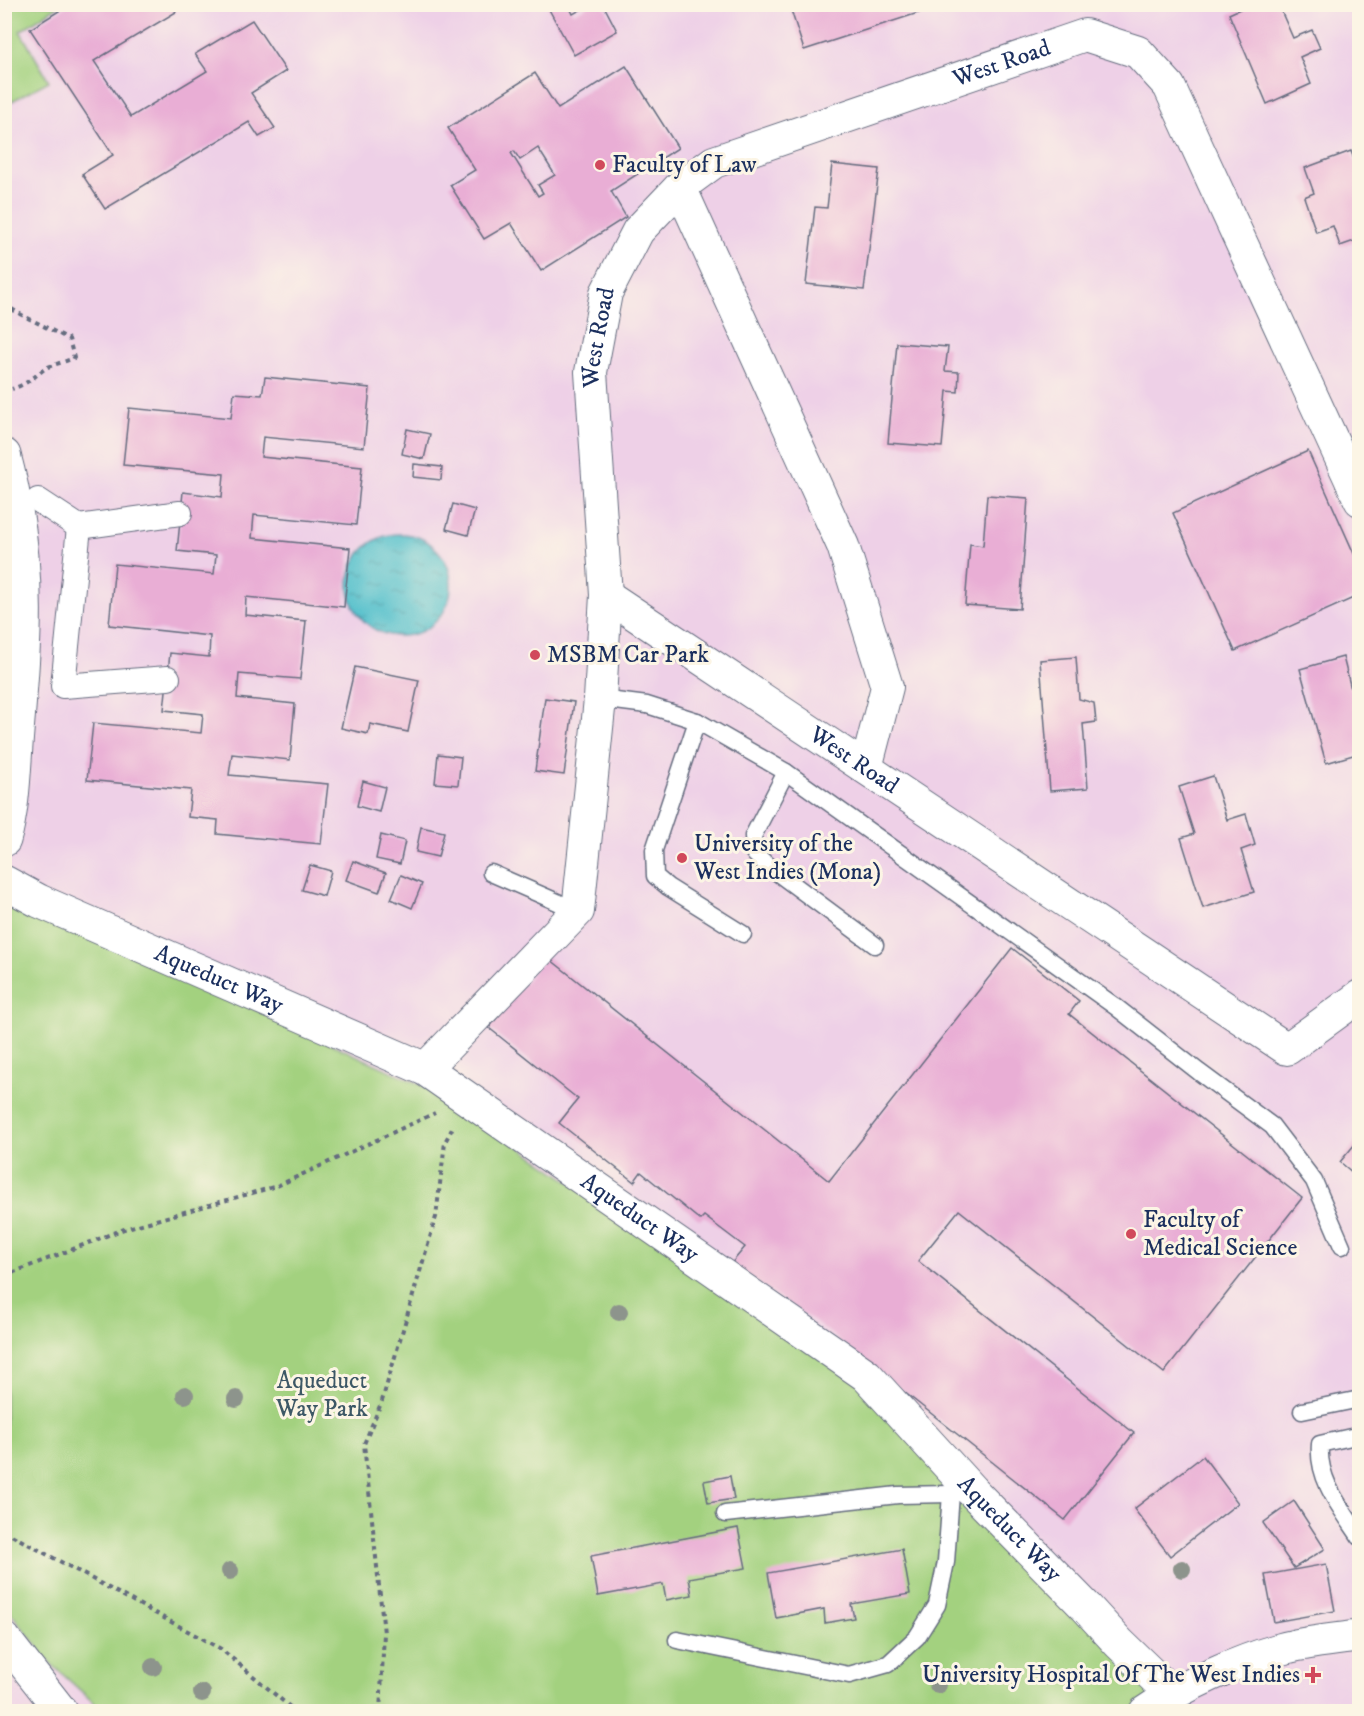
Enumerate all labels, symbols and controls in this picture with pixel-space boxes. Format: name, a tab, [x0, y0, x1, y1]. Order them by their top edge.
street label: West Road	[948, 33, 1054, 94]
place label: Faculty of Law	[612, 150, 757, 180]
marker: Faculty of Law	[593, 158, 607, 172]
street label: West Road	[576, 285, 622, 389]
place label: MSBM Car Park	[547, 640, 709, 670]
marker: MSBM Car Park	[528, 648, 542, 662]
street label: West Road	[803, 719, 904, 801]
place label: University of the West Indies (Mona)	[693, 829, 881, 887]
marker: University of the West Indies (Mona)	[675, 851, 689, 865]
street label: Aqueduct Way	[150, 938, 288, 1021]
street label: Aqueduct Way	[575, 1166, 705, 1270]
place label: Faculty of Medical Science	[1143, 1205, 1297, 1263]
marker: Faculty of Medical Science	[1124, 1227, 1138, 1241]
park label: Aqueduct Way Park	[275, 1366, 368, 1424]
street label: Aqueduct Way	[951, 1469, 1069, 1589]
place label: University Hospital Of The West Indies	[922, 1660, 1300, 1690]
marker: University Hospital Of The West Indies	[1304, 1666, 1322, 1684]

